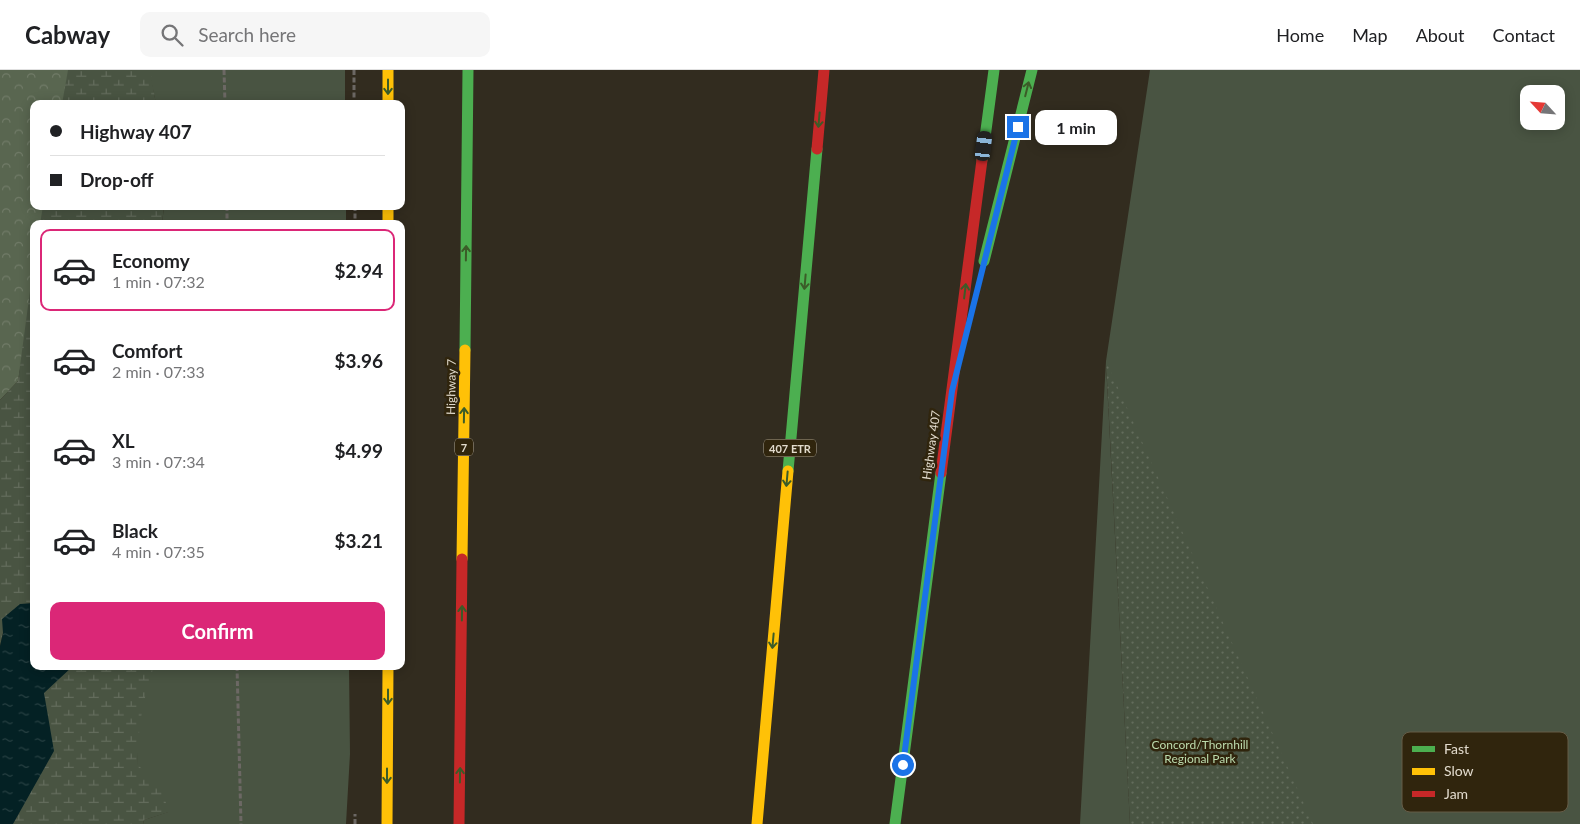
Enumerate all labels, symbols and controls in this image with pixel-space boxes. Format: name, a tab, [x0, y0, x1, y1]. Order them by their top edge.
search box	[140, 12, 490, 57]
text: Cabway	[25, 20, 110, 49]
icon: search	[158, 21, 186, 49]
text: Search here	[198, 23, 296, 46]
text: Home	[1276, 24, 1324, 46]
text: Map	[1352, 24, 1388, 46]
text: About	[1416, 24, 1465, 46]
text: Contact	[1493, 24, 1555, 46]
one-way arrow	[383, 78, 393, 95]
one-way arrow	[1023, 81, 1032, 97]
north arrow	[1520, 85, 1565, 130]
map controls	[1520, 85, 1565, 130]
callout: 1 min	[1036, 110, 1118, 144]
one-way arrow	[814, 112, 824, 128]
route end	[1007, 116, 1029, 138]
text: 1 min	[1056, 118, 1096, 137]
text: Highway 407	[80, 120, 192, 143]
car	[974, 130, 993, 162]
text: Drop-off	[80, 168, 154, 191]
one-way arrow	[461, 245, 471, 262]
icon: car	[52, 248, 97, 293]
text: Economy	[112, 249, 190, 272]
text: $2.94	[334, 259, 383, 282]
text: 1 min · 07:32	[112, 272, 205, 291]
one-way arrow	[800, 274, 810, 290]
one-way arrow	[960, 283, 970, 299]
icon: car	[52, 338, 97, 383]
text: Comfort	[112, 339, 183, 362]
text: $3.96	[334, 349, 383, 372]
street label: Highway 7	[443, 359, 459, 415]
text: 2 min · 07:33	[112, 362, 205, 381]
one-way arrow	[459, 408, 469, 424]
street label: Highway 407	[919, 409, 943, 481]
icon: car	[52, 428, 97, 473]
text: XL	[112, 429, 135, 452]
road number: 7	[455, 438, 473, 456]
text: $4.99	[334, 439, 383, 462]
road number: 407 ETR	[764, 439, 816, 456]
text: 3 min · 07:34	[112, 452, 205, 471]
one-way arrow	[783, 470, 792, 486]
icon: car	[52, 518, 97, 563]
text: Black	[112, 519, 158, 542]
text: $3.21	[334, 529, 383, 552]
text: 4 min · 07:35	[112, 542, 205, 561]
button: Confirm	[50, 602, 385, 660]
one-way arrow	[457, 605, 467, 622]
one-way arrow	[768, 632, 778, 648]
one-way arrow	[383, 688, 393, 704]
legend	[1402, 732, 1568, 812]
park label: Concord/Thornhill Regional Park	[1152, 737, 1248, 766]
text: Fast	[1444, 740, 1469, 757]
route start	[892, 754, 914, 776]
text: Slow	[1444, 762, 1474, 779]
one-way arrow	[382, 767, 392, 783]
one-way arrow	[455, 768, 465, 784]
text: Jam	[1444, 785, 1468, 802]

